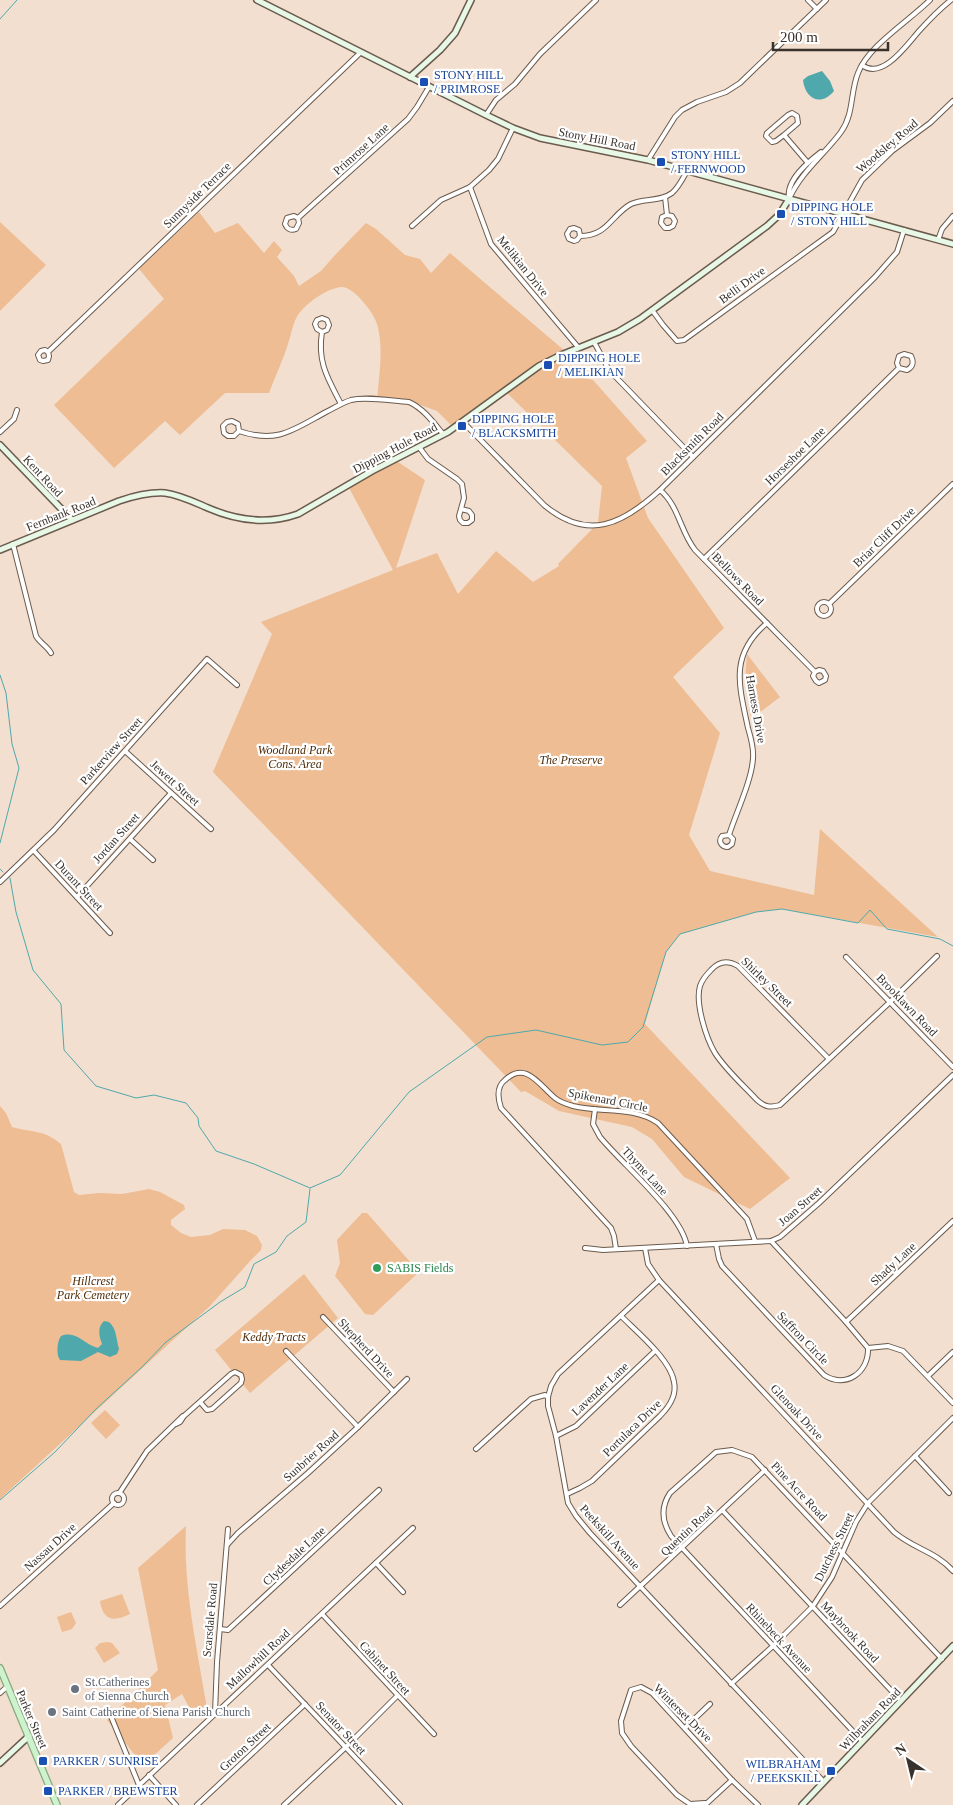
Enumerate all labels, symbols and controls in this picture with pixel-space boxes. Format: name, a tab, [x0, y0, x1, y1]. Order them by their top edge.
scale bar	[773, 20, 888, 52]
text: 200 m	[780, 29, 818, 45]
place label: STONY HILL / PRIMROSE	[434, 68, 504, 96]
marker: STONY HILL / PRIMROSE	[418, 76, 430, 88]
street label: Woodsley Road	[853, 116, 921, 176]
street label: Primrose Lane	[330, 120, 392, 178]
street label: Stony Hill Road	[557, 125, 637, 153]
place label: STONY HILL / FERNWOOD	[671, 148, 746, 176]
marker: STONY HILL / FERNWOOD	[655, 156, 667, 168]
street label: Sunnyside Terrace	[160, 159, 234, 231]
place label: DIPPING HOLE / STONY HILL	[791, 200, 873, 228]
marker: DIPPING HOLE / STONY HILL	[775, 208, 787, 220]
street label: Melikian Drive	[494, 233, 552, 299]
street label: Belli Drive	[716, 264, 768, 306]
place label: DIPPING HOLE / MELIKIAN	[558, 351, 640, 379]
marker: DIPPING HOLE / MELIKIAN	[542, 359, 554, 371]
street label: Blacksmith Road	[658, 410, 726, 478]
place label: DIPPING HOLE / BLACKSMITH	[472, 412, 557, 440]
street label: Dipping Hole Road	[350, 420, 440, 476]
marker: DIPPING HOLE / BLACKSMITH	[456, 420, 468, 432]
street label: Horseshoe Lane	[762, 424, 828, 488]
street label: Kent Road	[20, 452, 66, 500]
street label: Fernbank Road	[24, 494, 98, 534]
street label: Briar Cliff Drive	[850, 504, 918, 570]
street label: Bellows Road	[709, 550, 767, 608]
street label: Harness Drive	[743, 674, 769, 744]
street label: Parkerview Street	[77, 714, 145, 788]
park label: Woodland Park Cons. Area	[258, 743, 333, 771]
park label: The Preserve	[539, 753, 603, 767]
street label: Jewett Street	[147, 757, 203, 809]
street label: Jordan Street	[90, 809, 143, 866]
street label: Durant Street	[52, 857, 107, 914]
street label: Shirley Street	[739, 954, 796, 1010]
street label: Brooklawn Road	[874, 971, 940, 1039]
street label: Spikenard Circle	[567, 1085, 649, 1115]
street label: Thyme Lane	[619, 1144, 671, 1198]
street label: Joan Street	[775, 1183, 825, 1229]
street label: Shady Lane	[867, 1239, 919, 1289]
place label: SABIS Fields	[387, 1261, 454, 1275]
marker: SABIS Fields	[371, 1262, 383, 1274]
park label: Hillcrest Park Cemetery	[56, 1274, 130, 1302]
street label: Saffron Circle	[774, 1309, 832, 1367]
street label: Shepherd Drive	[335, 1316, 397, 1380]
park label: Keddy Tracts	[241, 1330, 306, 1344]
street label: Lavender Lane	[569, 1359, 631, 1419]
street label: Glenoak Drive	[768, 1381, 826, 1443]
street label: Portulaca Drive	[600, 1397, 664, 1459]
street label: Sunbrier Road	[280, 1427, 342, 1485]
street label: Pine Acre Road	[768, 1459, 830, 1523]
street label: Peekskill Avenue	[577, 1502, 643, 1572]
street label: Quentin Road	[658, 1503, 716, 1559]
street label: Dutchess Street	[811, 1510, 857, 1584]
street label: Nassau Drive	[21, 1520, 79, 1574]
street label: Clydesdale Lane	[260, 1523, 328, 1589]
street label: Scarsdale Road	[200, 1582, 220, 1658]
street label: Maybrook Road	[818, 1599, 882, 1665]
street label: Rhinebeck Avenue	[743, 1600, 815, 1676]
street label: Mallowhill Road	[223, 1626, 293, 1692]
street label: Cabinet Street	[357, 1638, 414, 1698]
place label: St.Catherines of Sienna Church	[85, 1675, 169, 1703]
street label: Winterset Drive	[651, 1681, 715, 1745]
marker: St.Catherines of Sienna Church	[69, 1683, 81, 1695]
street label: Wilbraham Road	[837, 1685, 903, 1753]
street label: Parker Street	[13, 1688, 51, 1751]
street label: Senator Street	[313, 1698, 370, 1758]
place label: Saint Catherine of Siena Parish Church	[62, 1705, 250, 1719]
marker: Saint Catherine of Siena Parish Church	[46, 1706, 58, 1718]
street label: Groton Street	[216, 1719, 274, 1774]
north arrow	[883, 1735, 933, 1785]
text: N	[892, 1741, 909, 1759]
place label: PARKER / SUNRISE	[53, 1754, 159, 1768]
marker: PARKER / SUNRISE	[37, 1755, 49, 1767]
place label: WILBRAHAM / PEEKSKILL	[746, 1757, 821, 1785]
marker: WILBRAHAM / PEEKSKILL	[825, 1765, 837, 1777]
place label: PARKER / BREWSTER	[58, 1784, 178, 1798]
marker: PARKER / BREWSTER	[42, 1785, 54, 1797]

